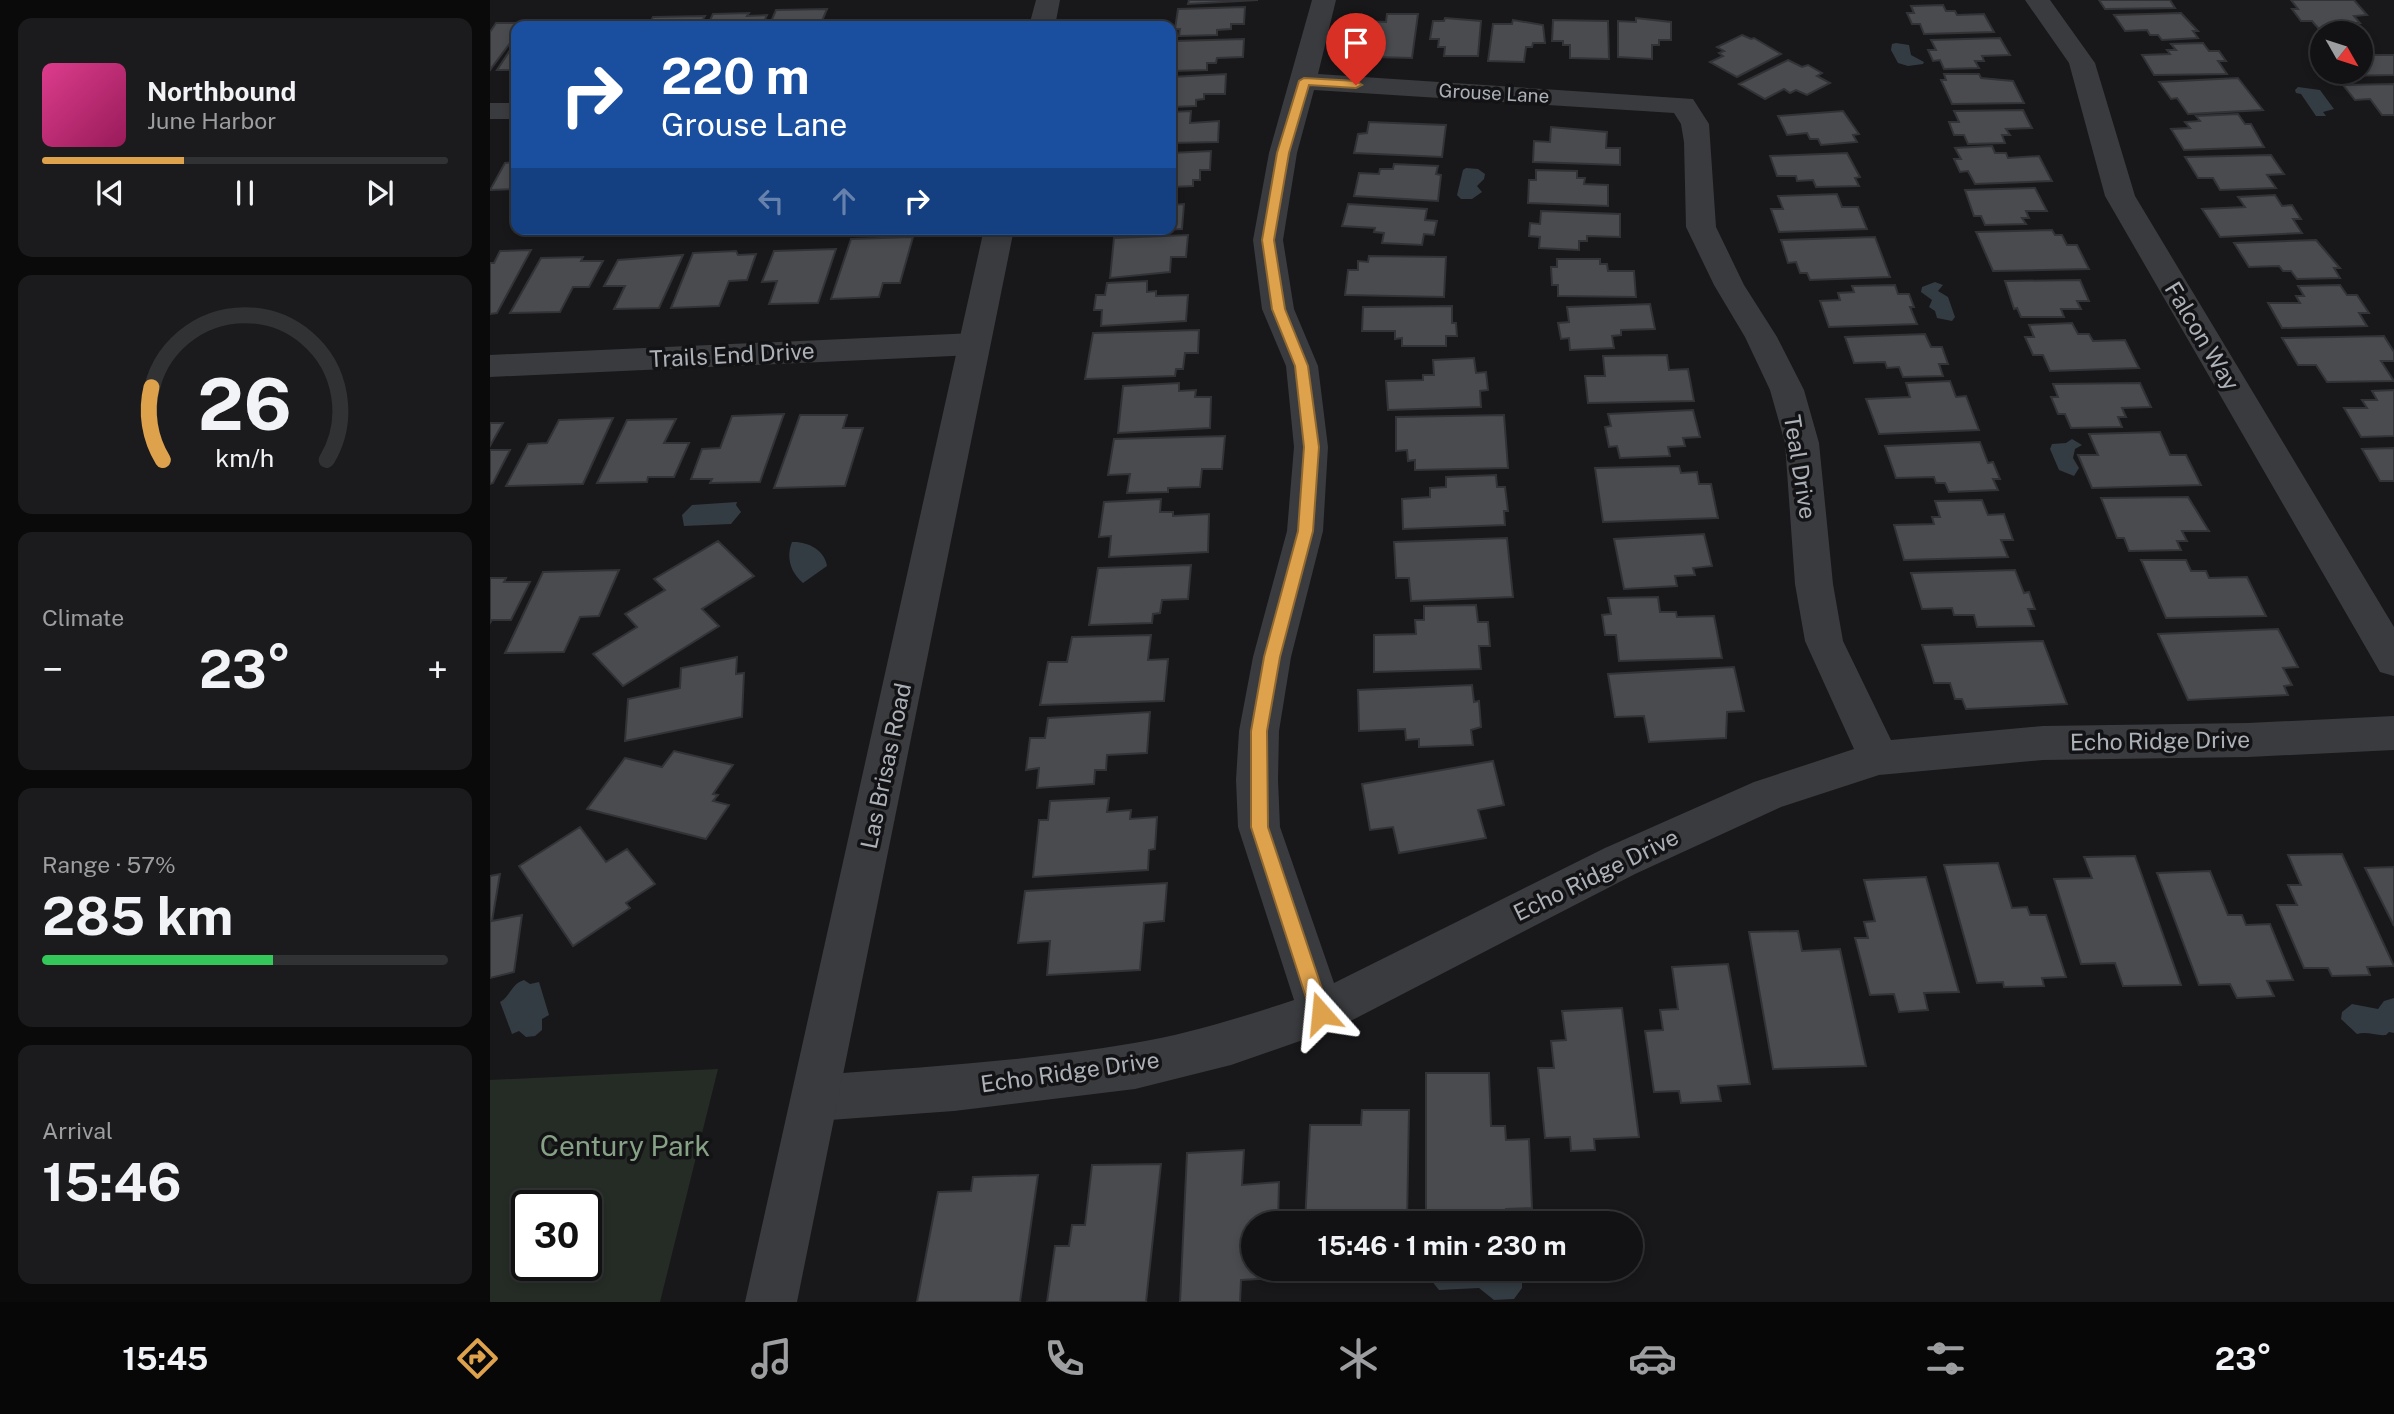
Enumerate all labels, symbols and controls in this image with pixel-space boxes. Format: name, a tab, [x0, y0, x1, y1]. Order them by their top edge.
pin	[1326, 13, 1386, 85]
north arrow	[2310, 21, 2373, 84]
map controls	[2310, 21, 2373, 84]
icon: arrive	[1337, 24, 1375, 62]
text: 220 m	[661, 47, 810, 105]
icon: right	[546, 49, 637, 140]
text: Northbound	[147, 76, 296, 107]
street label: Grouse Lane	[1438, 79, 1550, 107]
text: Grouse Lane	[661, 106, 847, 143]
text: June Harbor	[147, 107, 276, 134]
icon: previous	[91, 174, 129, 212]
icon: pause	[226, 174, 264, 212]
icon: next	[361, 174, 399, 212]
icon: left	[752, 182, 790, 220]
icon: ahead	[825, 182, 863, 220]
icon: right	[898, 182, 936, 220]
street label: Falcon Way	[2159, 277, 2245, 395]
street label: Trails End Drive	[649, 337, 815, 372]
text: 26	[198, 362, 292, 447]
street label: Teal Drive	[1779, 413, 1822, 521]
text: km/h	[216, 443, 274, 473]
text: Climate	[42, 604, 124, 631]
text: 23°	[199, 639, 291, 700]
text: −	[42, 647, 63, 692]
text: +	[427, 647, 448, 692]
street label: Las Brisas Road	[855, 681, 916, 851]
street label: Echo Ridge Drive	[2070, 725, 2250, 756]
street label: Echo Ridge Drive	[1509, 823, 1683, 926]
text: Range · 57%	[42, 851, 176, 878]
text: 285 km	[42, 886, 233, 947]
position arrow	[1284, 976, 1358, 1050]
street label: Echo Ridge Drive	[979, 1046, 1161, 1097]
text: Arrival	[42, 1117, 113, 1144]
park label: Century Park	[540, 1129, 710, 1162]
text: 15:46	[42, 1152, 182, 1213]
speed limit sign: 30	[511, 1190, 602, 1281]
text: 15:46 · 1 min · 230 m	[1318, 1230, 1566, 1261]
icon: directions	[453, 1334, 502, 1383]
icon: music	[747, 1334, 796, 1383]
icon: phone	[1040, 1334, 1089, 1383]
icon: climate	[1334, 1334, 1383, 1383]
icon: car	[1628, 1334, 1677, 1383]
icon: filters	[1921, 1334, 1970, 1383]
text: 15:45	[122, 1340, 208, 1377]
text: 23°	[2215, 1340, 2272, 1377]

